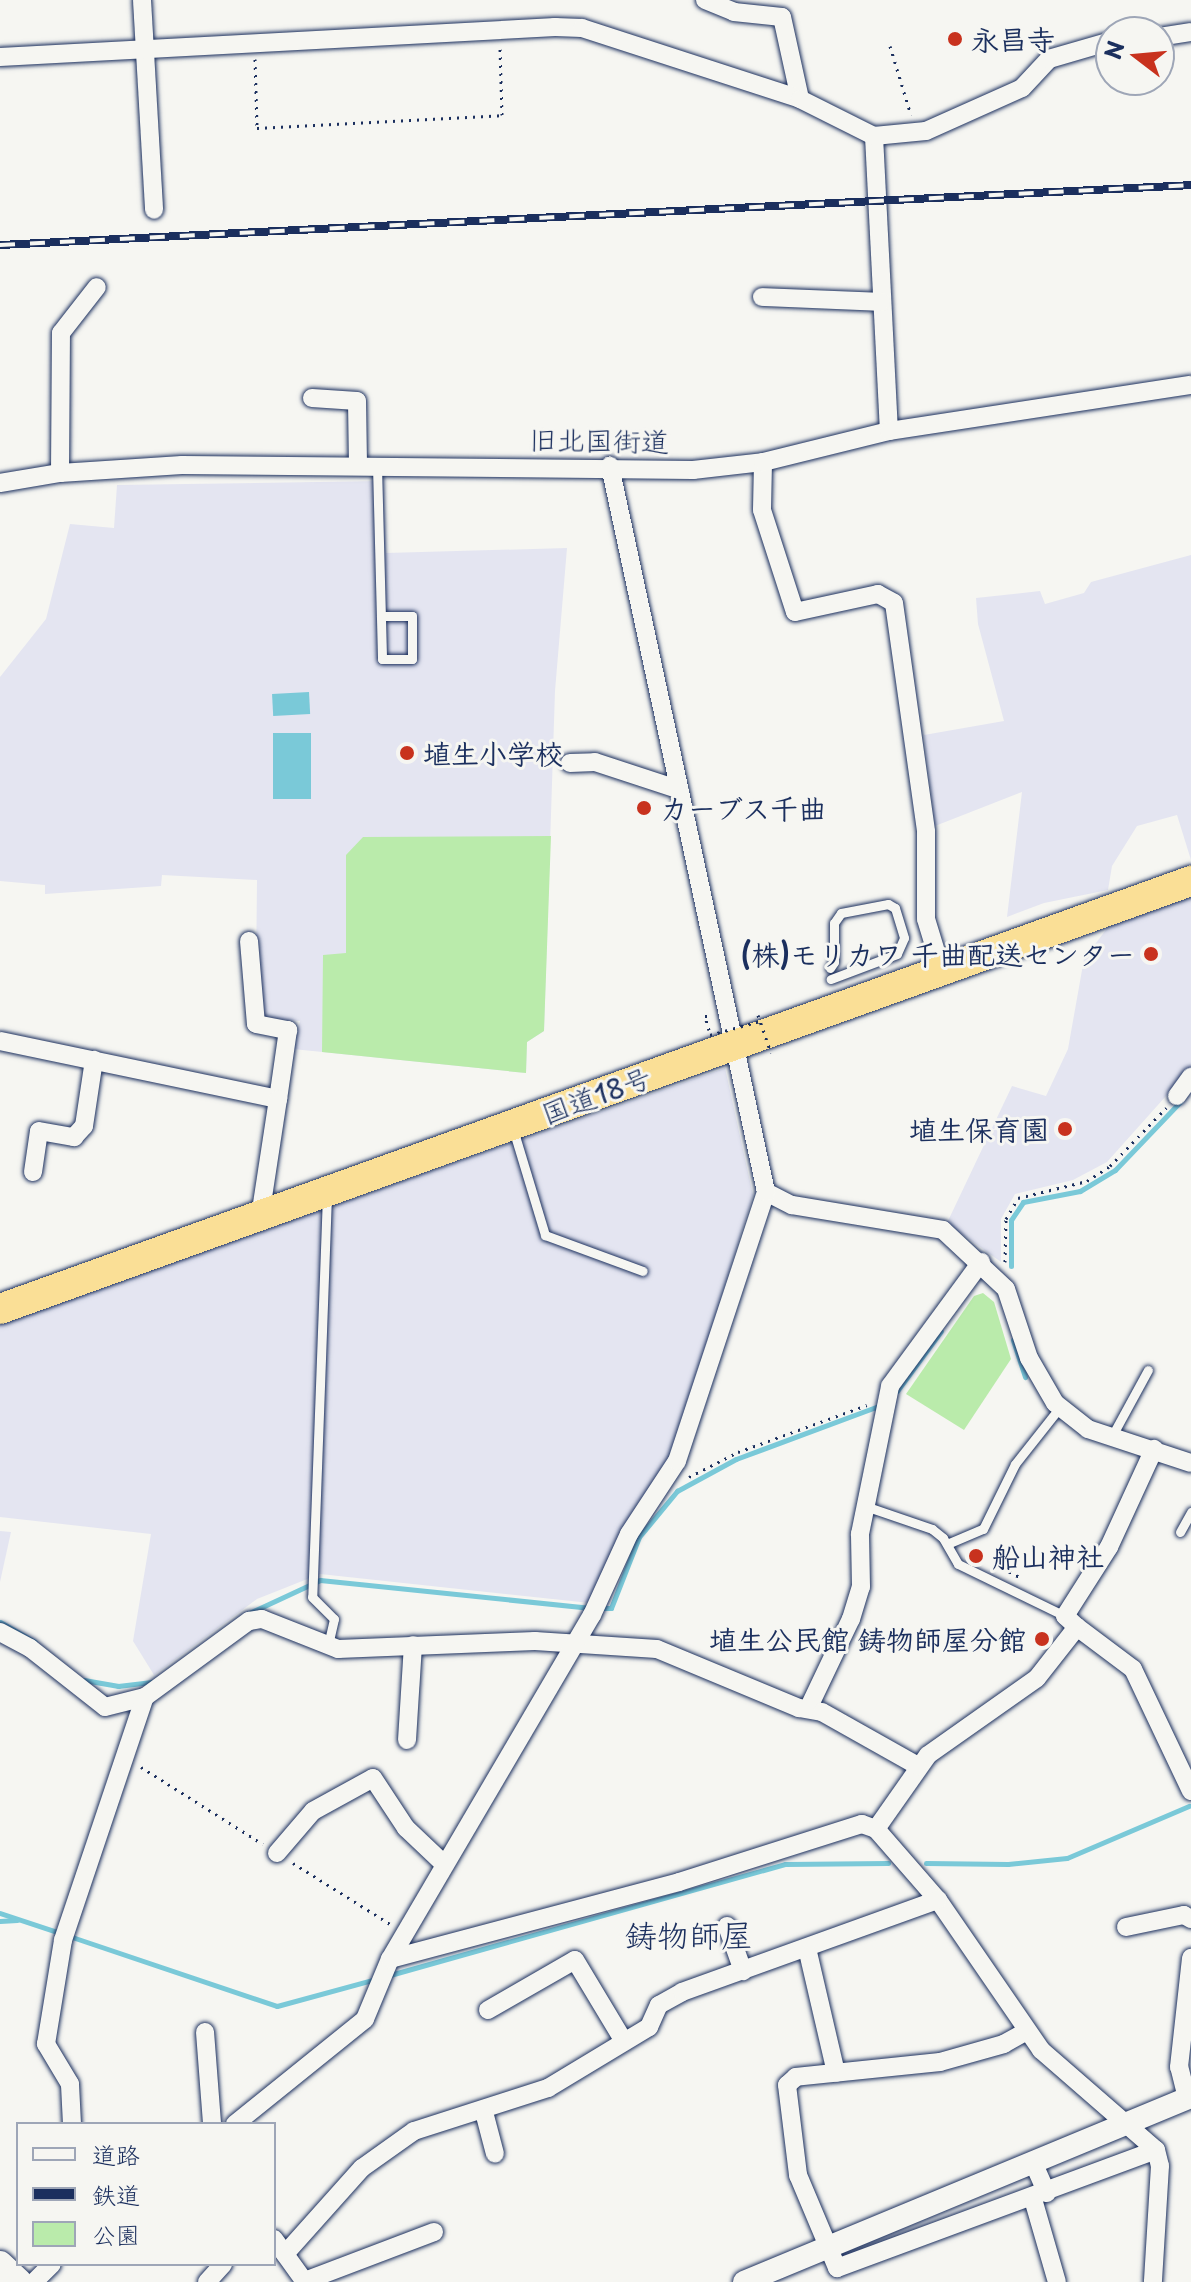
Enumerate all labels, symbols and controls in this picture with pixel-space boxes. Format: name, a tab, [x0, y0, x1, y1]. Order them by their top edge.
north arrow	[1095, 16, 1175, 96]
place label: 永昌寺	[971, 22, 1055, 56]
marker: 永昌寺	[946, 30, 964, 48]
text: N	[1095, 37, 1132, 63]
street label: 旧北国街道	[529, 422, 669, 458]
place label: 埴生小学校	[423, 736, 563, 770]
marker: 埴生小学校	[398, 744, 416, 762]
place label: カーブス千曲	[660, 791, 828, 825]
marker: カーブス千曲	[635, 799, 653, 817]
place label: (株)モリカワ 千曲配送センター	[741, 937, 1135, 971]
marker: (株)モリカワ 千曲配送センター	[1142, 945, 1160, 963]
street label: 国道18号	[537, 1060, 655, 1130]
place label: 埴生保育園	[909, 1112, 1049, 1146]
marker: 埴生保育園	[1056, 1120, 1074, 1138]
place label: 船山神社	[992, 1539, 1104, 1573]
marker: 船山神社	[967, 1547, 985, 1565]
place label: 埴生公民館 鋳物師屋分館	[709, 1622, 1026, 1656]
marker: 埴生公民館 鋳物師屋分館	[1033, 1630, 1051, 1648]
district label: 鋳物師屋	[625, 1915, 753, 1953]
legend	[16, 2122, 276, 2266]
text: 道路	[92, 2136, 140, 2172]
text: 鉄道	[92, 2176, 140, 2212]
text: 公園	[92, 2216, 140, 2252]

